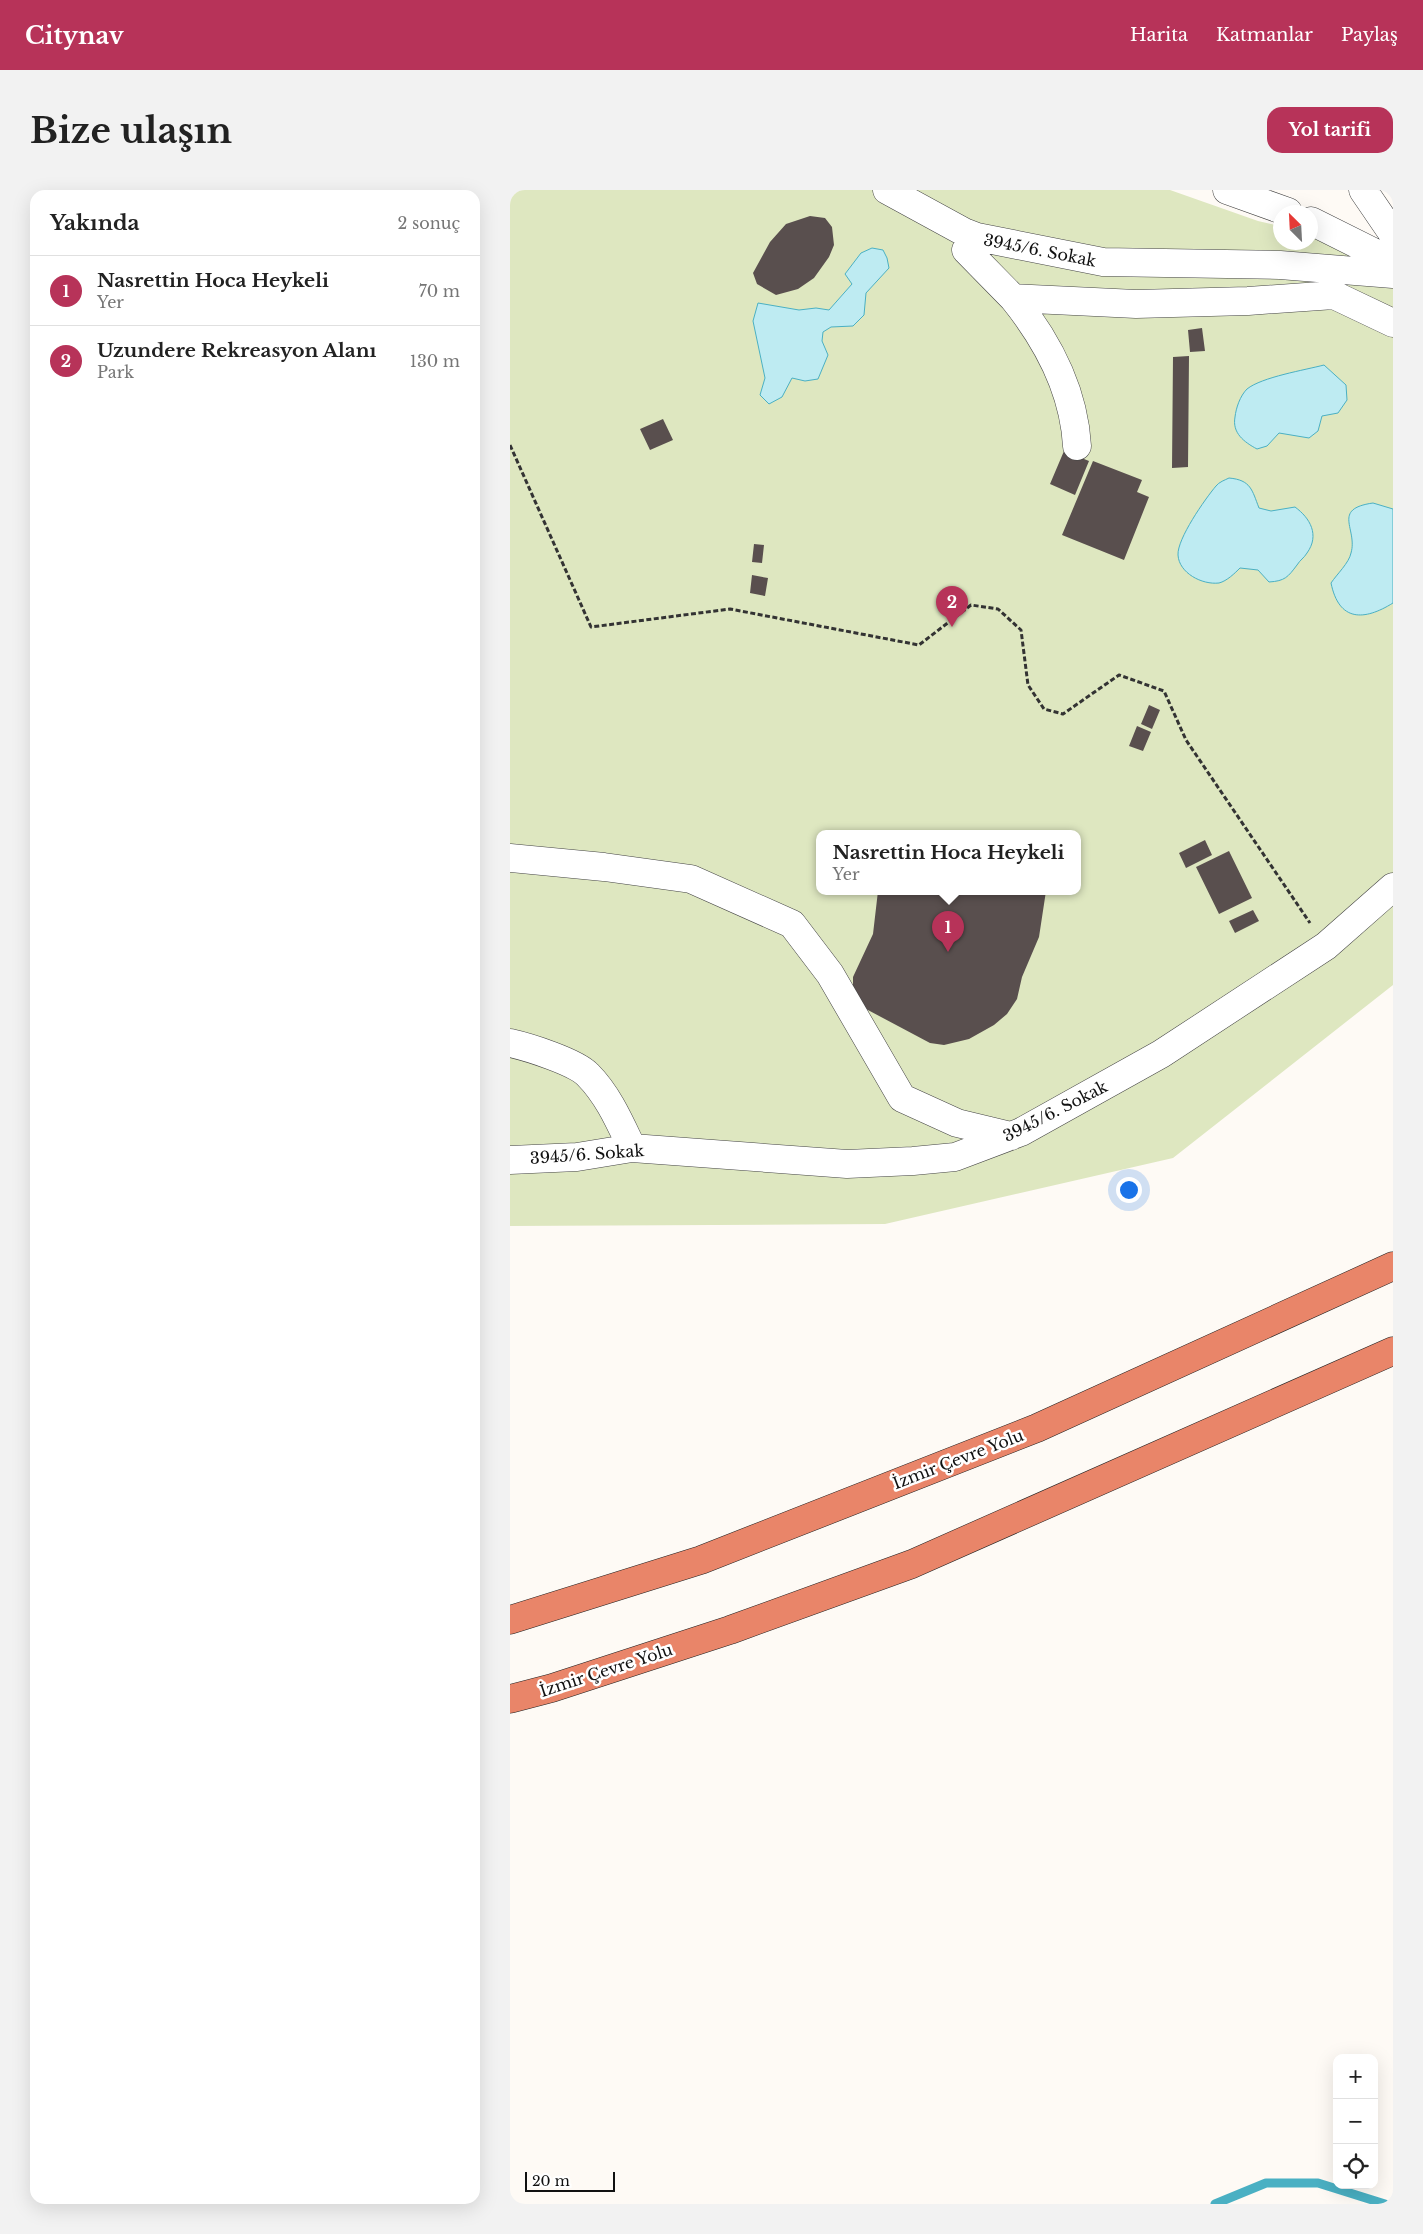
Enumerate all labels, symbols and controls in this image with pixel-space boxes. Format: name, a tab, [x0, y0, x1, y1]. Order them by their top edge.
text: Citynav	[25, 21, 124, 50]
text: Harita	[1130, 24, 1188, 46]
text: Katmanlar	[1216, 24, 1313, 46]
text: Paylaş	[1341, 24, 1398, 46]
button: Yol tarifi	[1267, 107, 1393, 153]
text: Bize ulaşın	[30, 109, 232, 152]
north arrow	[1273, 205, 1318, 250]
text: Yakında	[50, 210, 140, 236]
text: 2 sonuç	[398, 213, 460, 233]
street label: 3945/6. Sokak	[982, 229, 1098, 271]
text: Nasrettin Hoca Heykeli	[97, 269, 329, 292]
text: 1	[63, 281, 69, 301]
text: 70 m	[419, 281, 460, 301]
text: Yer	[97, 292, 124, 312]
text: Uzundere Rekreasyon Alanı	[97, 339, 376, 362]
text: 2	[61, 351, 71, 371]
text: 130 m	[410, 351, 460, 371]
text: Park	[97, 362, 134, 382]
pin: 2	[936, 586, 968, 627]
popup	[816, 830, 1081, 895]
text: Nasrettin Hoca Heykeli	[833, 841, 1064, 864]
text: Yer	[833, 864, 860, 884]
pin: 1	[932, 911, 964, 952]
street label: 3945/6. Sokak	[999, 1076, 1111, 1146]
street label: 3945/6. Sokak	[529, 1140, 645, 1168]
your location	[1116, 1177, 1142, 1203]
street label: İzmir Çevre Yolu	[890, 1425, 1027, 1493]
street label: İzmir Çevre Yolu	[537, 1639, 675, 1701]
map controls	[1333, 2054, 1378, 2189]
button: +	[1333, 2054, 1378, 2099]
button: −	[1333, 2099, 1378, 2144]
button: locate	[1333, 2144, 1378, 2189]
scale bar	[525, 2169, 615, 2192]
text: 20 m	[532, 2172, 570, 2190]

